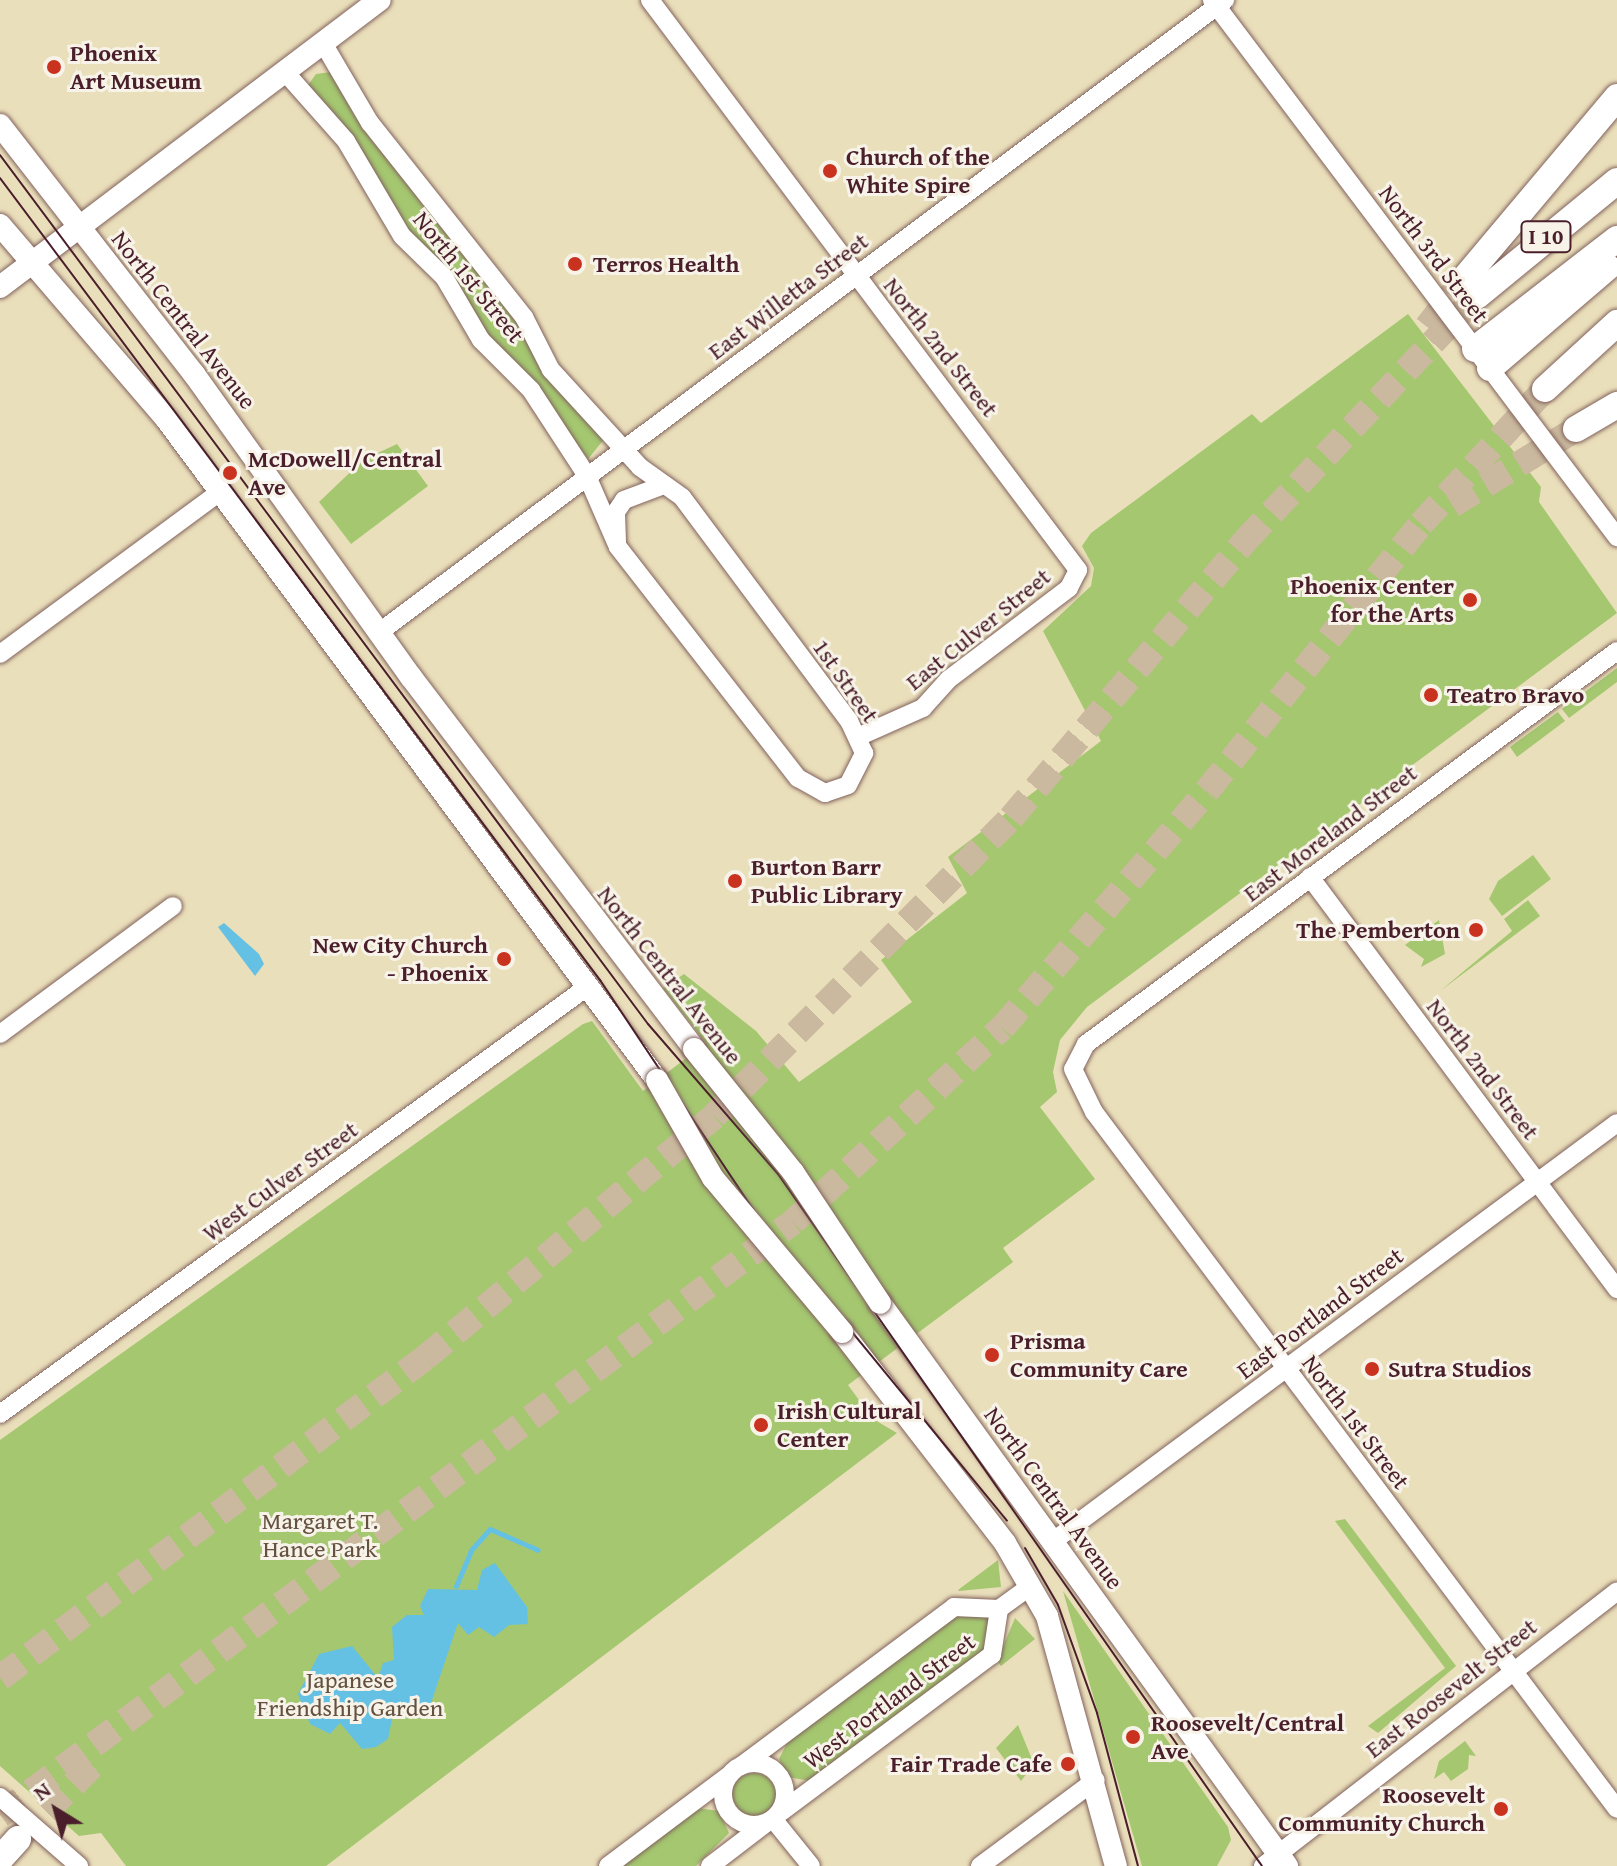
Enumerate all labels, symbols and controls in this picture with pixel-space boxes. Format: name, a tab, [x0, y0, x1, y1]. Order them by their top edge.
place label: Phoenix Art Museum	[70, 39, 202, 95]
marker: Phoenix Art Museum	[45, 58, 63, 76]
place label: Church of the White Spire	[846, 143, 990, 199]
marker: Church of the White Spire	[821, 162, 839, 180]
street label: North 3rd Street	[1373, 179, 1495, 329]
street label: North 1st Street	[407, 206, 531, 348]
road number: I 10	[1520, 219, 1572, 255]
street label: North Central Avenue	[106, 225, 262, 415]
street label: East Willetta Street	[702, 226, 874, 366]
place label: Terros Health	[593, 250, 739, 278]
marker: Terros Health	[564, 253, 586, 275]
street label: North 2nd Street	[878, 272, 1004, 422]
place label: McDowell/Central Ave	[248, 445, 442, 501]
marker: McDowell/Central Ave	[219, 462, 241, 484]
street label: East Culver Street	[900, 562, 1056, 696]
place label: Phoenix Center for the Arts	[1290, 572, 1454, 628]
marker: Phoenix Center for the Arts	[1461, 591, 1479, 609]
street label: 1st Street	[807, 634, 885, 728]
place label: Teatro Bravo	[1447, 681, 1584, 709]
marker: Teatro Bravo	[1422, 686, 1440, 704]
street label: East Moreland Street	[1238, 758, 1422, 908]
place label: Burton Barr Public Library	[751, 853, 903, 909]
marker: Burton Barr Public Library	[726, 872, 744, 890]
street label: North Central Avenue	[592, 880, 748, 1070]
place label: The Pemberton	[1296, 916, 1460, 944]
marker: The Pemberton	[1467, 921, 1485, 939]
place label: New City Church - Phoenix	[313, 931, 488, 987]
marker: New City Church - Phoenix	[495, 950, 513, 968]
street label: North 2nd Street	[1421, 993, 1545, 1145]
street label: West Culver Street	[197, 1115, 363, 1247]
street label: East Portland Street	[1231, 1241, 1409, 1385]
place label: Prisma Community Care	[1010, 1327, 1188, 1383]
marker: Prisma Community Care	[981, 1344, 1003, 1366]
street label: North 1st Street	[1296, 1349, 1416, 1495]
place label: Sutra Studios	[1388, 1355, 1532, 1383]
marker: Sutra Studios	[1363, 1360, 1381, 1378]
place label: Irish Cultural Center	[777, 1397, 922, 1453]
street label: North Central Avenue	[978, 1401, 1130, 1595]
marker: Irish Cultural Center	[752, 1416, 770, 1434]
park label: Margaret T. Hance Park	[262, 1507, 378, 1563]
street label: East Roosevelt Street	[1360, 1612, 1542, 1764]
street label: West Portland Street	[797, 1627, 981, 1775]
park label: Japanese Friendship Garden	[257, 1666, 443, 1722]
place label: Roosevelt/Central Ave	[1151, 1709, 1344, 1765]
marker: Roosevelt/Central Ave	[1122, 1726, 1144, 1748]
place label: Fair Trade Cafe	[890, 1750, 1052, 1778]
marker: Fair Trade Cafe	[1059, 1755, 1077, 1773]
north arrow	[16, 1770, 96, 1850]
text: N	[26, 1774, 57, 1808]
place label: Roosevelt Community Church	[1278, 1781, 1485, 1837]
marker: Roosevelt Community Church	[1492, 1800, 1510, 1818]

